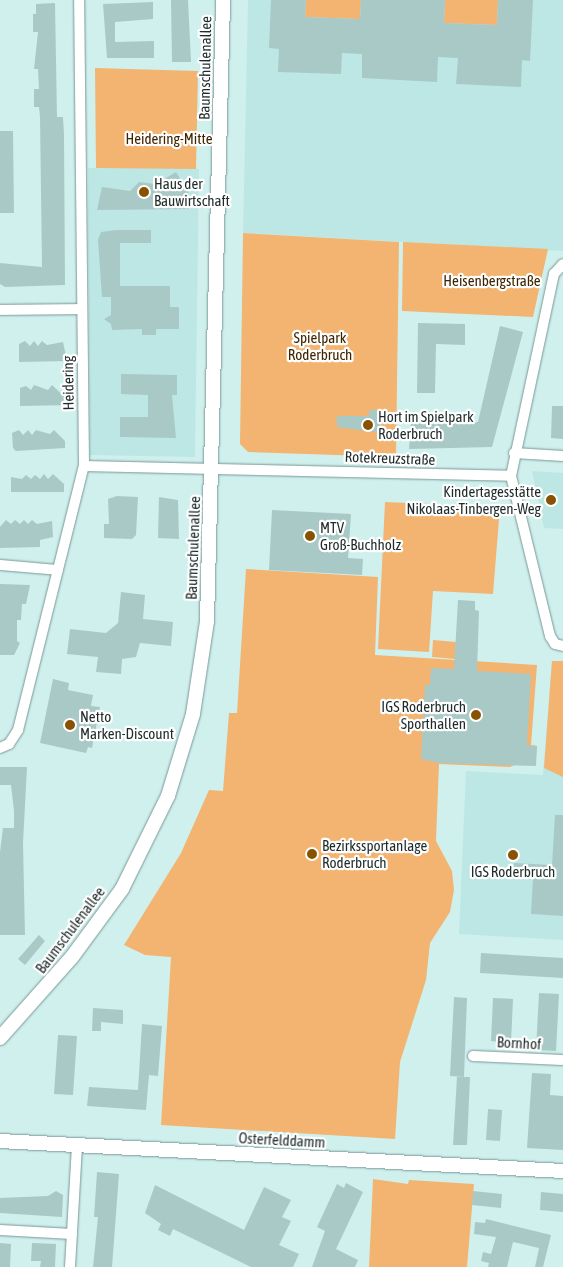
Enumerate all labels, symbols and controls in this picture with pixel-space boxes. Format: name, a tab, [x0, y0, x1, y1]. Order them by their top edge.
street label: Baumschulenallee	[195, 16, 215, 120]
park label: Heidering-Mitte	[125, 130, 213, 148]
place label: Haus der Bauwirtschaft	[154, 174, 230, 209]
marker: Haus der Bauwirtschaft	[138, 186, 150, 198]
park label: Heisenbergstraße	[443, 272, 541, 290]
park label: Spielpark Roderbruch	[288, 328, 352, 363]
street label: Heidering	[59, 356, 77, 410]
place label: Hort im Spielpark Roderbruch	[378, 407, 473, 442]
marker: Hort im Spielpark Roderbruch	[362, 419, 374, 431]
street label: Rotekreuzstraße	[344, 447, 436, 469]
place label: Kindertagesstätte Nikolaas-Tinbergen-Weg	[407, 482, 541, 517]
marker: Kindertagesstätte Nikolaas-Tinbergen-Weg	[545, 494, 557, 506]
street label: Baumschulenallee	[182, 496, 204, 600]
place label: MTV Groß-Buchholz	[320, 518, 401, 553]
marker: MTV Groß-Buchholz	[304, 530, 316, 542]
place label: IGS Roderbruch Sporthallen	[381, 697, 466, 732]
place label: Netto Marken-Discount	[80, 707, 174, 742]
marker: IGS Roderbruch Sporthallen	[470, 709, 482, 721]
marker: Netto Marken-Discount	[64, 719, 76, 731]
place label: Bezirkssportanlage Roderbruch	[322, 836, 427, 871]
marker: Bezirkssportanlage Roderbruch	[306, 848, 318, 860]
marker: IGS Roderbruch	[507, 849, 519, 861]
place label: IGS Roderbruch	[471, 863, 555, 881]
street label: Baumschulenallee	[32, 883, 108, 977]
street label: Bornhof	[496, 1033, 542, 1053]
street label: Osterfelddamm	[238, 1129, 326, 1151]

